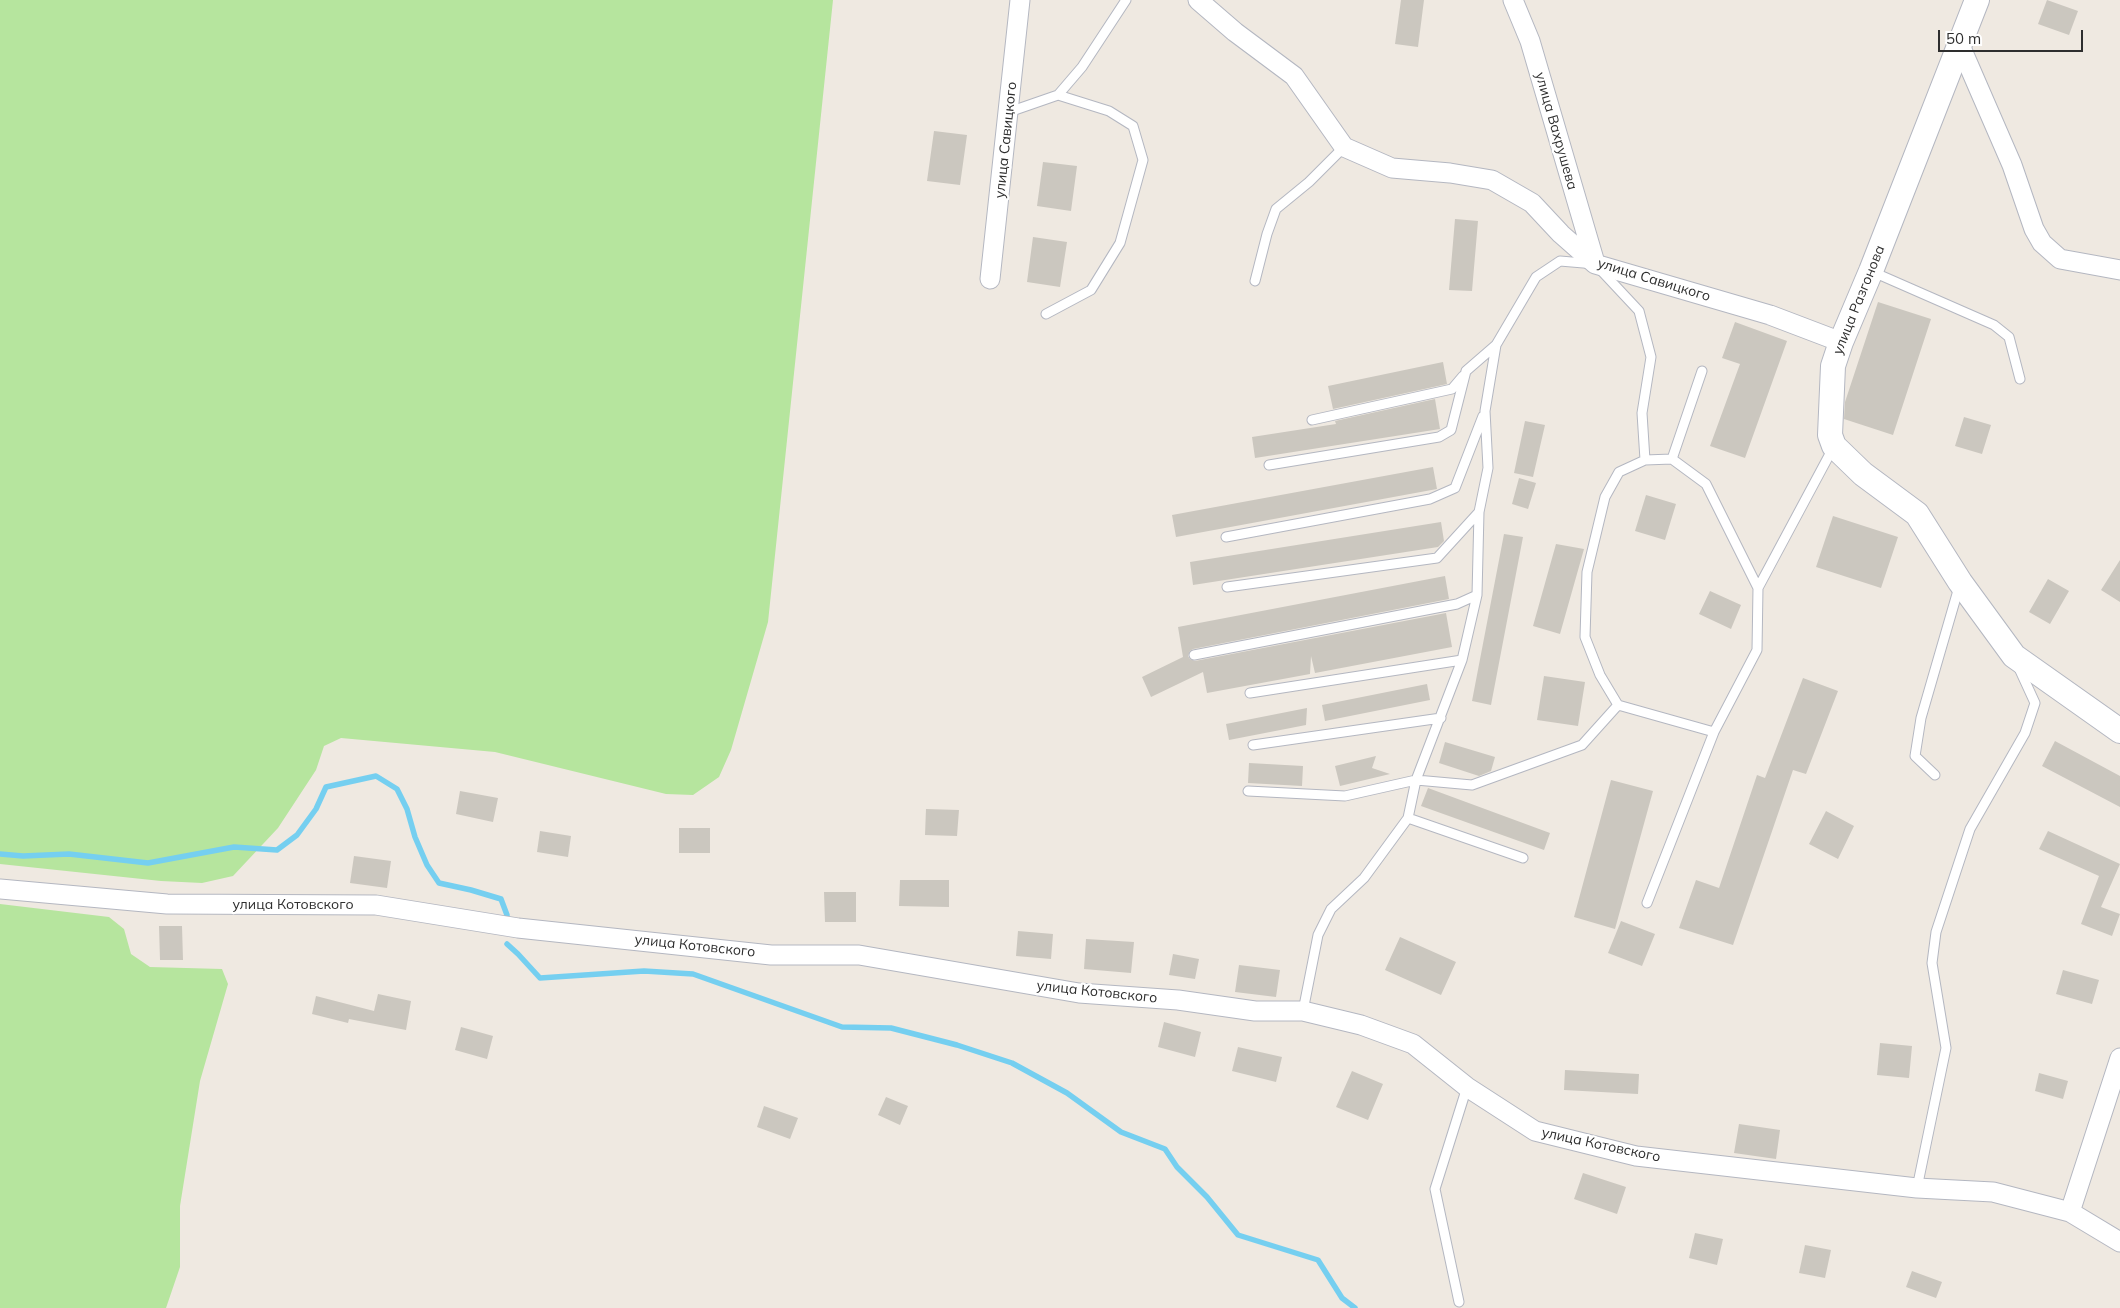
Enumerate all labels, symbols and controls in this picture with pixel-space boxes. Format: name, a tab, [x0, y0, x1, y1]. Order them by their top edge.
scale bar	[1940, 20, 2085, 52]
text: 50 m	[1946, 29, 1981, 48]
street label: улица Вахрушева	[1531, 70, 1581, 192]
street label: улица Савицкого	[992, 81, 1020, 199]
street label: улица Разгонова	[1829, 243, 1889, 357]
street label: улица Савицкого	[1596, 255, 1712, 305]
street label: улица Котовского	[232, 897, 354, 913]
street label: улица Котовского	[634, 931, 756, 961]
street label: улица Котовского	[1036, 977, 1158, 1007]
street label: улица Котовского	[1540, 1124, 1662, 1166]

